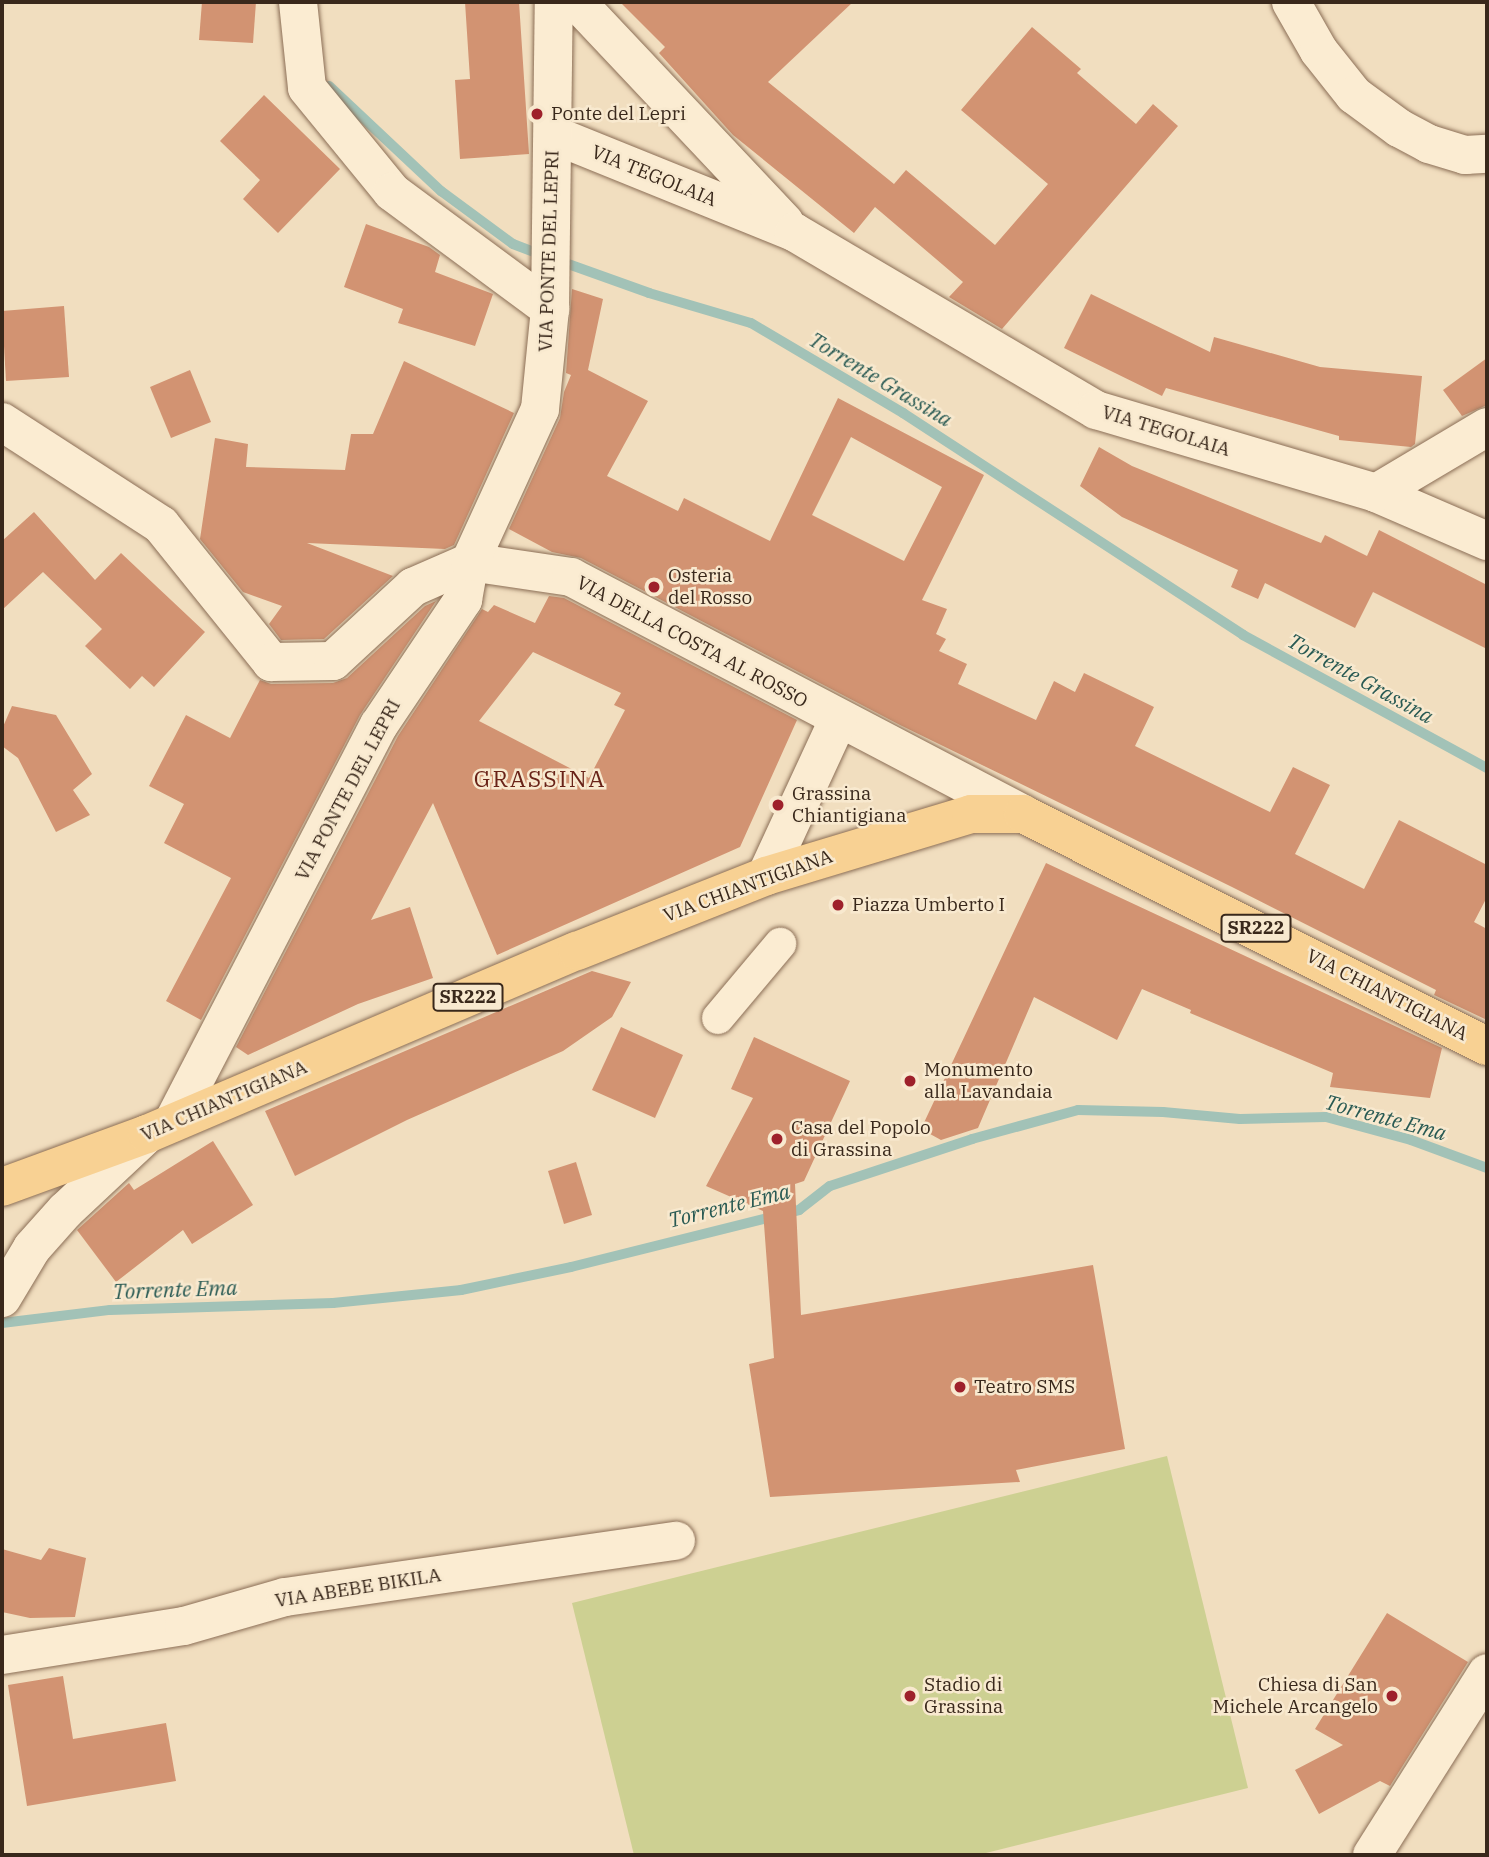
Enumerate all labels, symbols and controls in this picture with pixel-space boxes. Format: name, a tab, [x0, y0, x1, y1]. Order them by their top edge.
place label: Ponte del Lepri	[551, 103, 686, 125]
marker: Ponte del Lepri	[529, 106, 545, 122]
street label: VIA TEGOLAIA	[588, 141, 720, 211]
street label: VIA PONTE DEL LEPRI	[534, 150, 564, 352]
water label: Torrente Grassina	[805, 326, 957, 432]
street label: VIA TEGOLAIA	[1099, 401, 1233, 461]
place label: Osteria del Rosso	[668, 565, 752, 609]
street label: VIA DELLA COSTA AL ROSSO	[572, 571, 812, 713]
marker: Osteria del Rosso	[646, 579, 662, 595]
water label: Torrente Grassina	[1284, 628, 1438, 728]
street label: VIA PONTE DEL LEPRI	[291, 696, 405, 884]
district label: GRASSINA	[475, 764, 605, 792]
place label: Grassina Chiantigiana	[792, 783, 907, 827]
marker: Grassina Chiantigiana	[770, 797, 786, 813]
street label: VIA CHIANTIGIANA	[660, 845, 836, 927]
place label: Piazza Umberto I	[852, 894, 1005, 916]
marker: Piazza Umberto I	[830, 897, 846, 913]
road number: SR222	[1219, 914, 1293, 943]
street label: VIA CHIANTIGIANA	[1302, 944, 1472, 1046]
road number: SR222	[431, 982, 505, 1012]
street label: VIA CHIANTIGIANA	[138, 1056, 310, 1146]
place label: Monumento alla Lavandaia	[924, 1059, 1053, 1103]
marker: Monumento alla Lavandaia	[902, 1073, 918, 1089]
water label: Torrente Ema	[1323, 1089, 1449, 1145]
place label: Casa del Popolo di Grassina	[791, 1117, 931, 1161]
marker: Casa del Popolo di Grassina	[769, 1131, 785, 1147]
water label: Torrente Ema	[666, 1178, 792, 1232]
water label: Torrente Ema	[112, 1274, 238, 1304]
place label: Teatro SMS	[974, 1376, 1075, 1398]
marker: Teatro SMS	[952, 1379, 968, 1395]
street label: VIA ABEBE BIKILA	[273, 1564, 443, 1612]
place label: Stadio di Grassina	[924, 1674, 1003, 1718]
place label: Chiesa di San Michele Arcangelo	[1213, 1674, 1378, 1718]
marker: Stadio di Grassina	[902, 1688, 918, 1704]
marker: Chiesa di San Michele Arcangelo	[1384, 1688, 1400, 1704]

